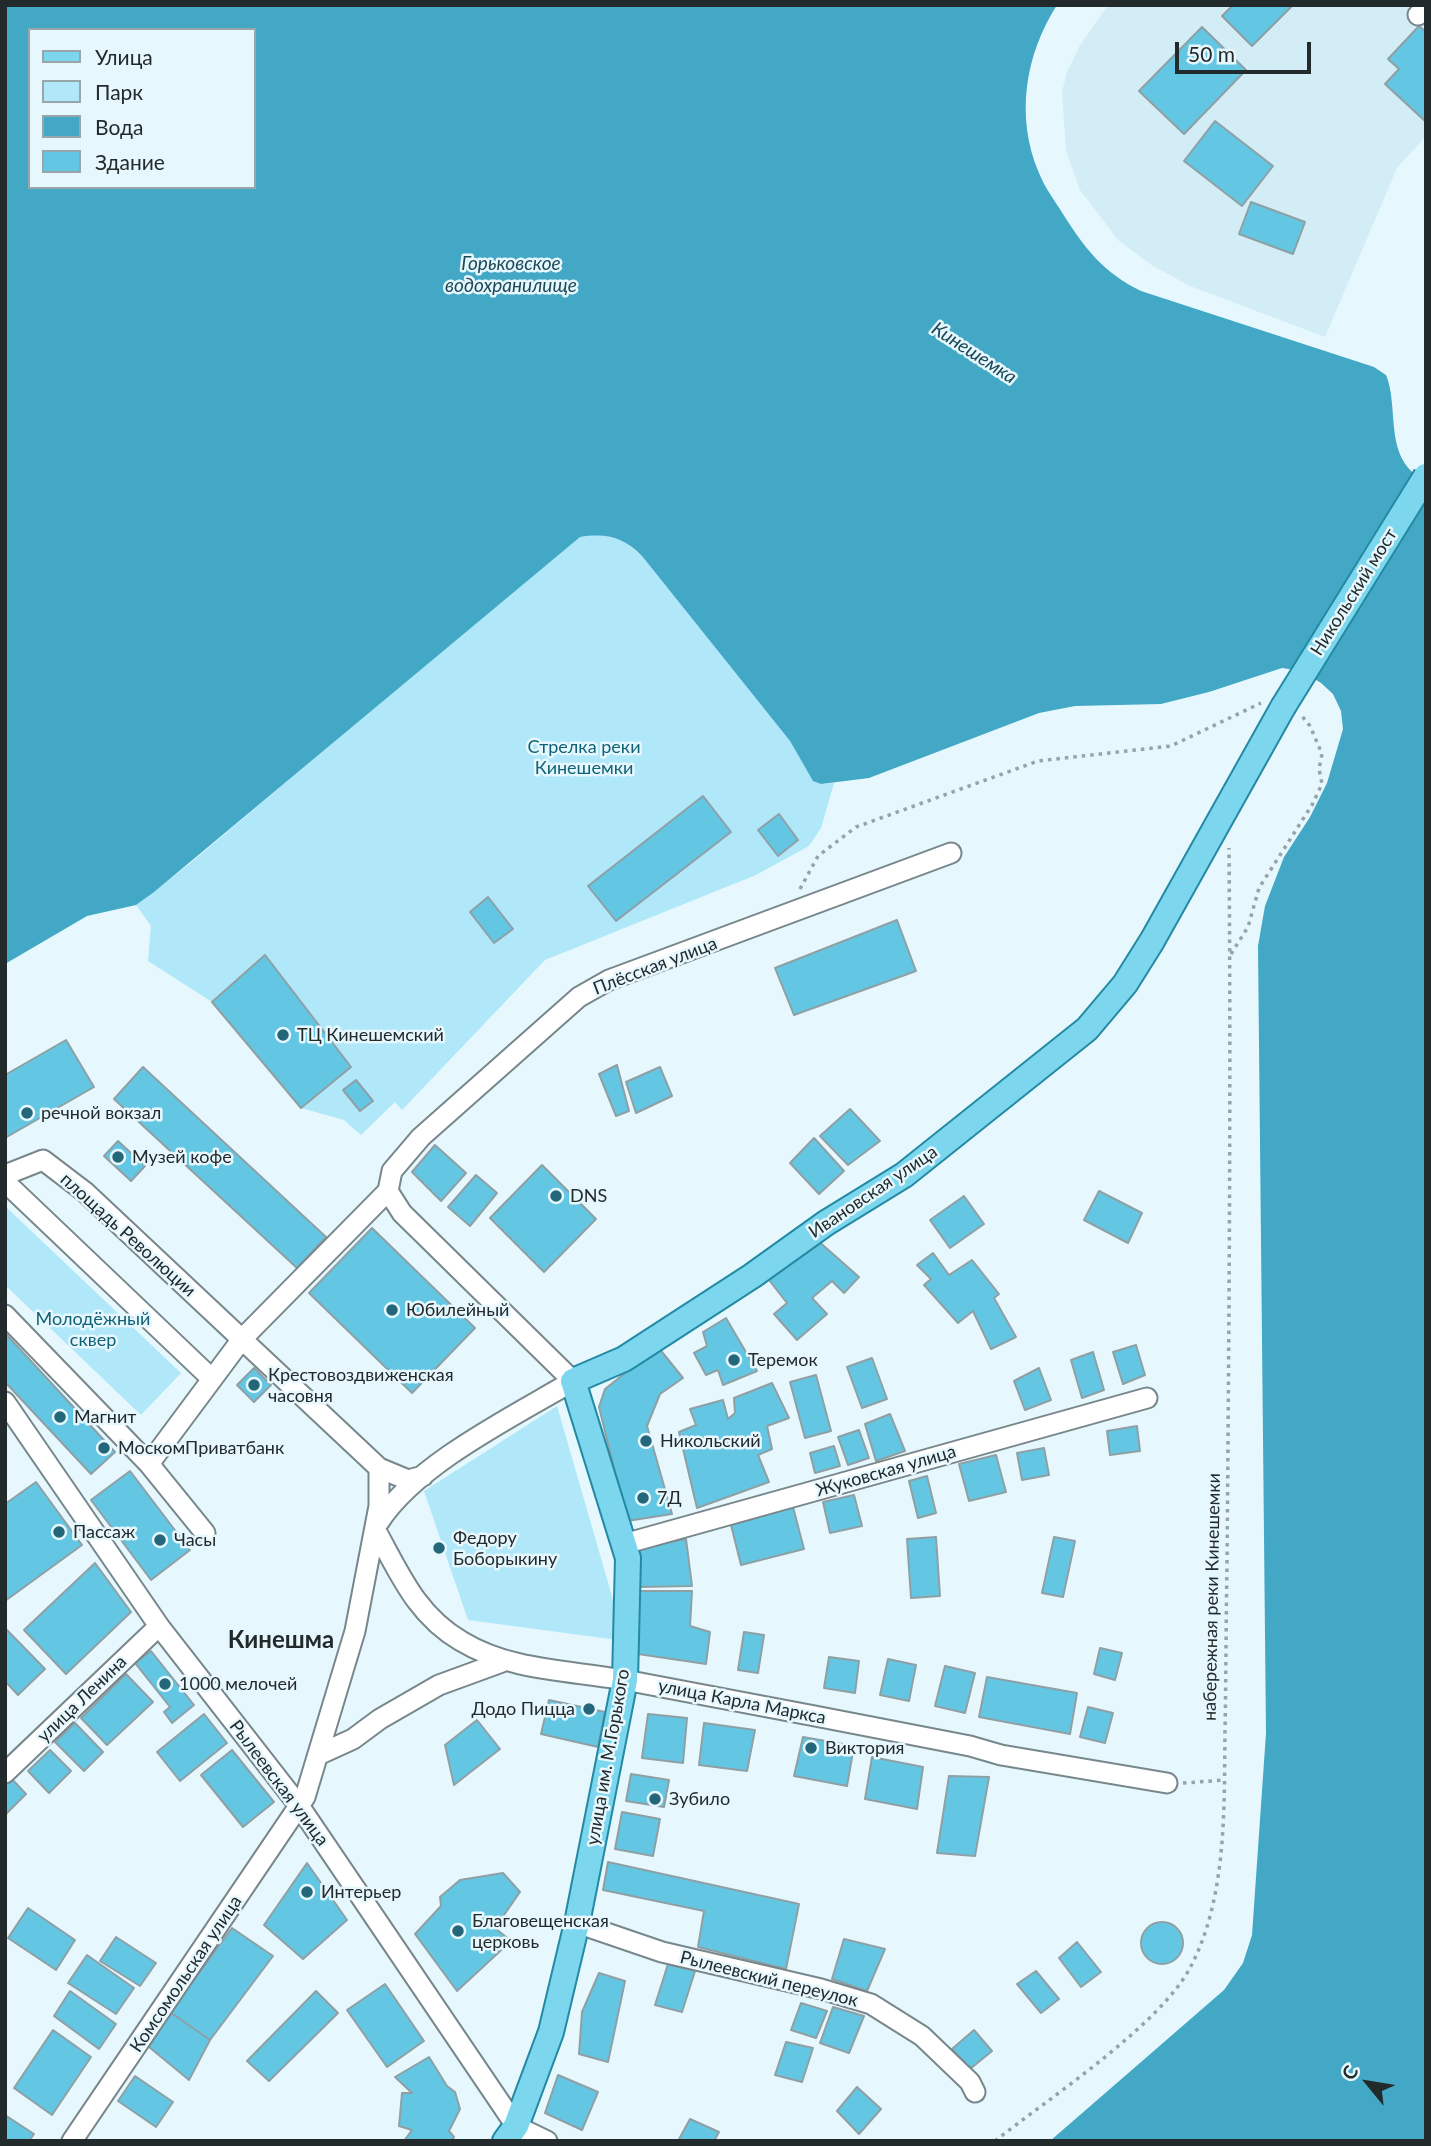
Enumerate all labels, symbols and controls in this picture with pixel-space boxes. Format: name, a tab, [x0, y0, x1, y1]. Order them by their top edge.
legend	[28, 28, 256, 189]
scale bar	[1179, 28, 1316, 72]
text: 50 m	[1188, 41, 1235, 66]
text: Улица	[95, 44, 153, 69]
text: Парк	[95, 79, 143, 104]
text: Вода	[95, 114, 143, 139]
text: Здание	[95, 149, 165, 174]
water label: Горьковское водохранилище	[445, 253, 577, 297]
water label: Кинешемка	[927, 317, 1021, 389]
street label: Никольский мост	[1306, 524, 1402, 660]
park label: Стрелка реки Кинешемки	[528, 736, 640, 778]
street label: Плёсская улица	[590, 932, 720, 1000]
place label: ТЦ Кинешемский	[297, 1024, 444, 1046]
marker: ТЦ Кинешемский	[275, 1027, 291, 1043]
place label: речной вокзал	[41, 1102, 161, 1124]
marker: речной вокзал	[19, 1105, 35, 1121]
street label: Ивановская улица	[805, 1141, 941, 1243]
place label: Музей кофе	[132, 1146, 232, 1168]
marker: Музей кофе	[110, 1149, 126, 1165]
street label: площадь Революции	[56, 1169, 200, 1301]
place label: DNS	[570, 1185, 607, 1207]
marker: DNS	[548, 1188, 564, 1204]
place label: Юбилейный	[406, 1299, 509, 1321]
marker: Юбилейный	[384, 1302, 400, 1318]
park label: Молодёжный сквер	[36, 1308, 150, 1350]
place label: Теремок	[748, 1349, 818, 1371]
marker: Теремок	[726, 1352, 742, 1368]
place label: Крестовоздвиженская часовня	[268, 1364, 454, 1406]
marker: Крестовоздвиженская часовня	[246, 1377, 262, 1393]
place label: Магнит	[74, 1406, 136, 1428]
marker: Магнит	[52, 1409, 68, 1425]
place label: Никольский	[660, 1430, 761, 1452]
marker: Никольский	[638, 1433, 654, 1449]
place label: МоскомПриватбанк	[118, 1437, 284, 1459]
marker: МоскомПриватбанк	[96, 1440, 112, 1456]
street label: Жуковская улица	[813, 1441, 959, 1501]
street label: набережная реки Кинешемки	[1199, 1473, 1225, 1721]
place label: 7Д	[657, 1487, 682, 1509]
marker: 7Д	[635, 1490, 651, 1506]
place label: Пассаж	[73, 1521, 135, 1543]
marker: Пассаж	[51, 1524, 67, 1540]
place label: Федору Боборыкину	[453, 1527, 557, 1570]
place label: Часы	[174, 1529, 216, 1551]
marker: Часы	[152, 1532, 168, 1548]
marker: Федору Боборыкину	[431, 1540, 447, 1556]
district label: Кинешма	[228, 1626, 334, 1654]
street label: улица Ленина	[33, 1651, 131, 1747]
street label: улица им. М.Горького	[582, 1667, 634, 1847]
place label: 1000 мелочей	[179, 1673, 297, 1695]
street label: улица Карла Маркса	[656, 1675, 828, 1729]
marker: 1000 мелочей	[157, 1676, 173, 1692]
place label: Додо Пицца	[472, 1698, 575, 1720]
marker: Додо Пицца	[581, 1701, 597, 1717]
street label: Рылеевская улица	[225, 1716, 333, 1850]
place label: Виктория	[825, 1737, 904, 1759]
marker: Виктория	[803, 1740, 819, 1756]
place label: Зубило	[669, 1788, 730, 1810]
marker: Зубило	[647, 1791, 663, 1807]
place label: Интерьер	[321, 1881, 401, 1903]
marker: Интерьер	[299, 1884, 315, 1900]
street label: Комсомольская улица	[126, 1892, 246, 2056]
place label: Благовещенская церковь	[472, 1910, 609, 1952]
marker: Благовещенская церковь	[450, 1923, 466, 1939]
street label: Рылеевский переулок	[678, 1946, 860, 2012]
north arrow	[1333, 2048, 1403, 2118]
text: С	[1336, 2061, 1362, 2083]

